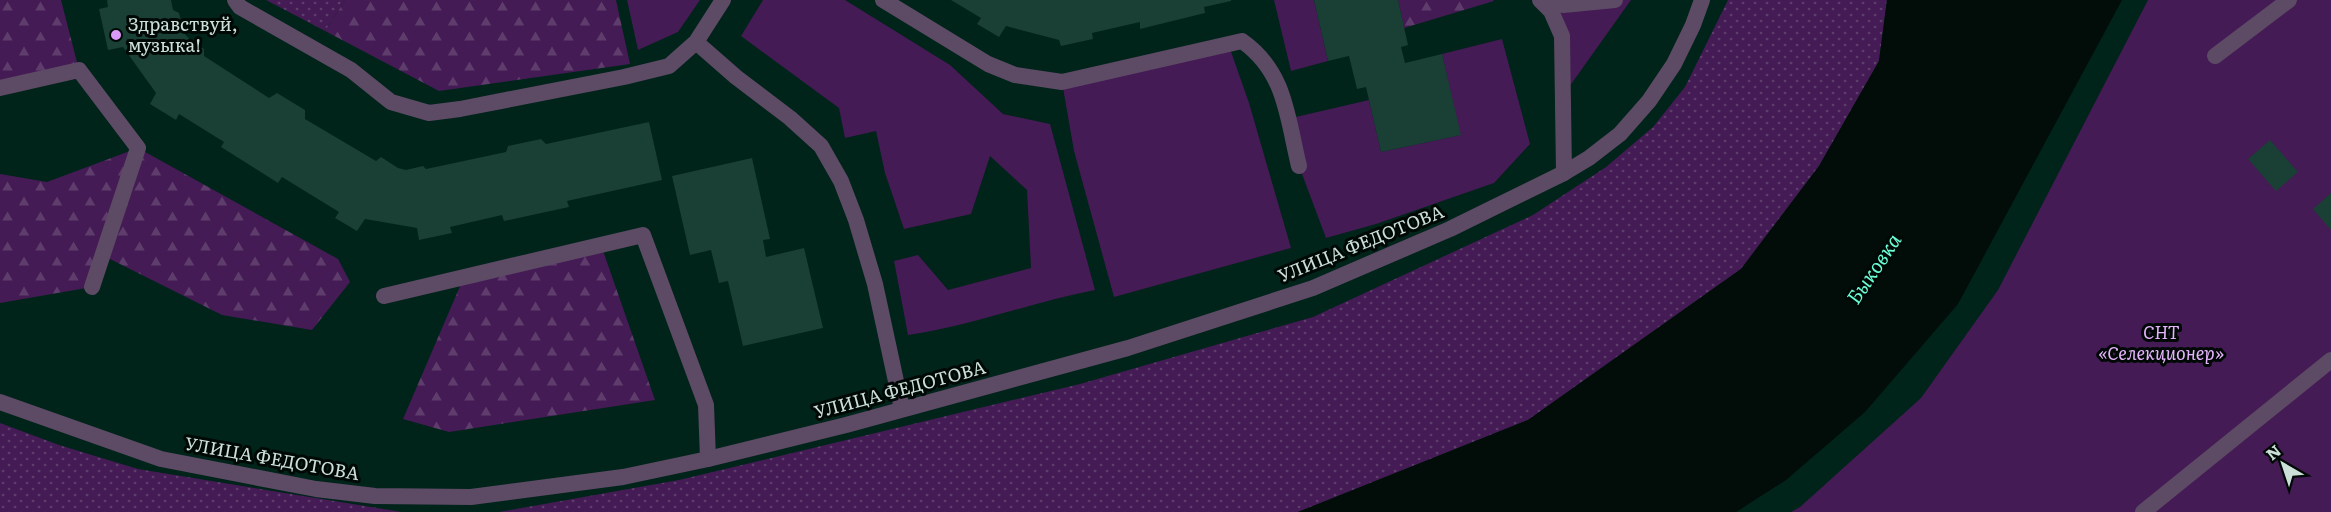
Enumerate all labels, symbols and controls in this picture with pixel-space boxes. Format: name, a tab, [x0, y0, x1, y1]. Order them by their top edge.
place label: Здравствуй, музыка!	[128, 10, 238, 58]
marker: Здравствуй, музыка!	[109, 28, 123, 42]
street label: УЛИЦА ФЕДОТОВА	[1273, 197, 1447, 288]
water label: Быковка	[1838, 226, 1907, 309]
park label: СНТ «Селекционер»	[2098, 318, 2224, 366]
street label: УЛИЦА ФЕДОТОВА	[811, 353, 988, 424]
street label: УЛИЦА ФЕДОТОВА	[183, 429, 362, 486]
north arrow	[2253, 434, 2313, 494]
text: N	[2260, 438, 2286, 465]

